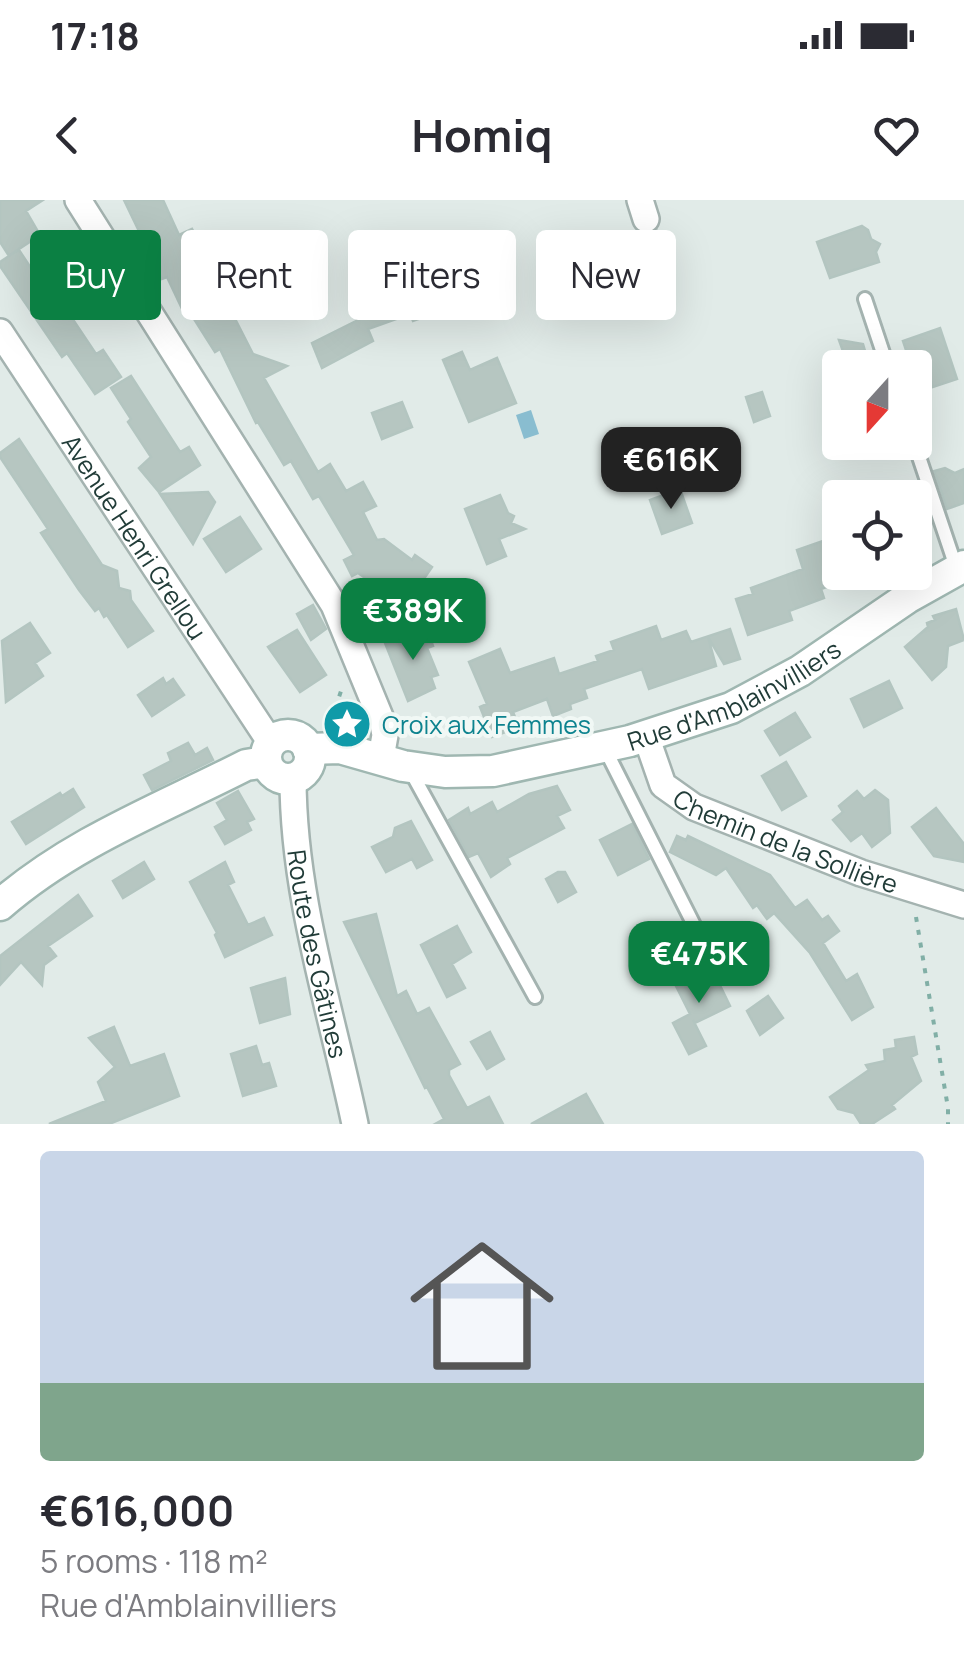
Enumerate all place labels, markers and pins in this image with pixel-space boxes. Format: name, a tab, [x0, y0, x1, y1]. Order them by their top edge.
pin: €616K	[601, 427, 741, 512]
pin: €389K	[343, 578, 483, 663]
place icon: Croix aux Femmes	[321, 698, 373, 750]
place label: Croix aux Femmes	[382, 707, 591, 742]
pin: €475K	[629, 921, 769, 1006]

